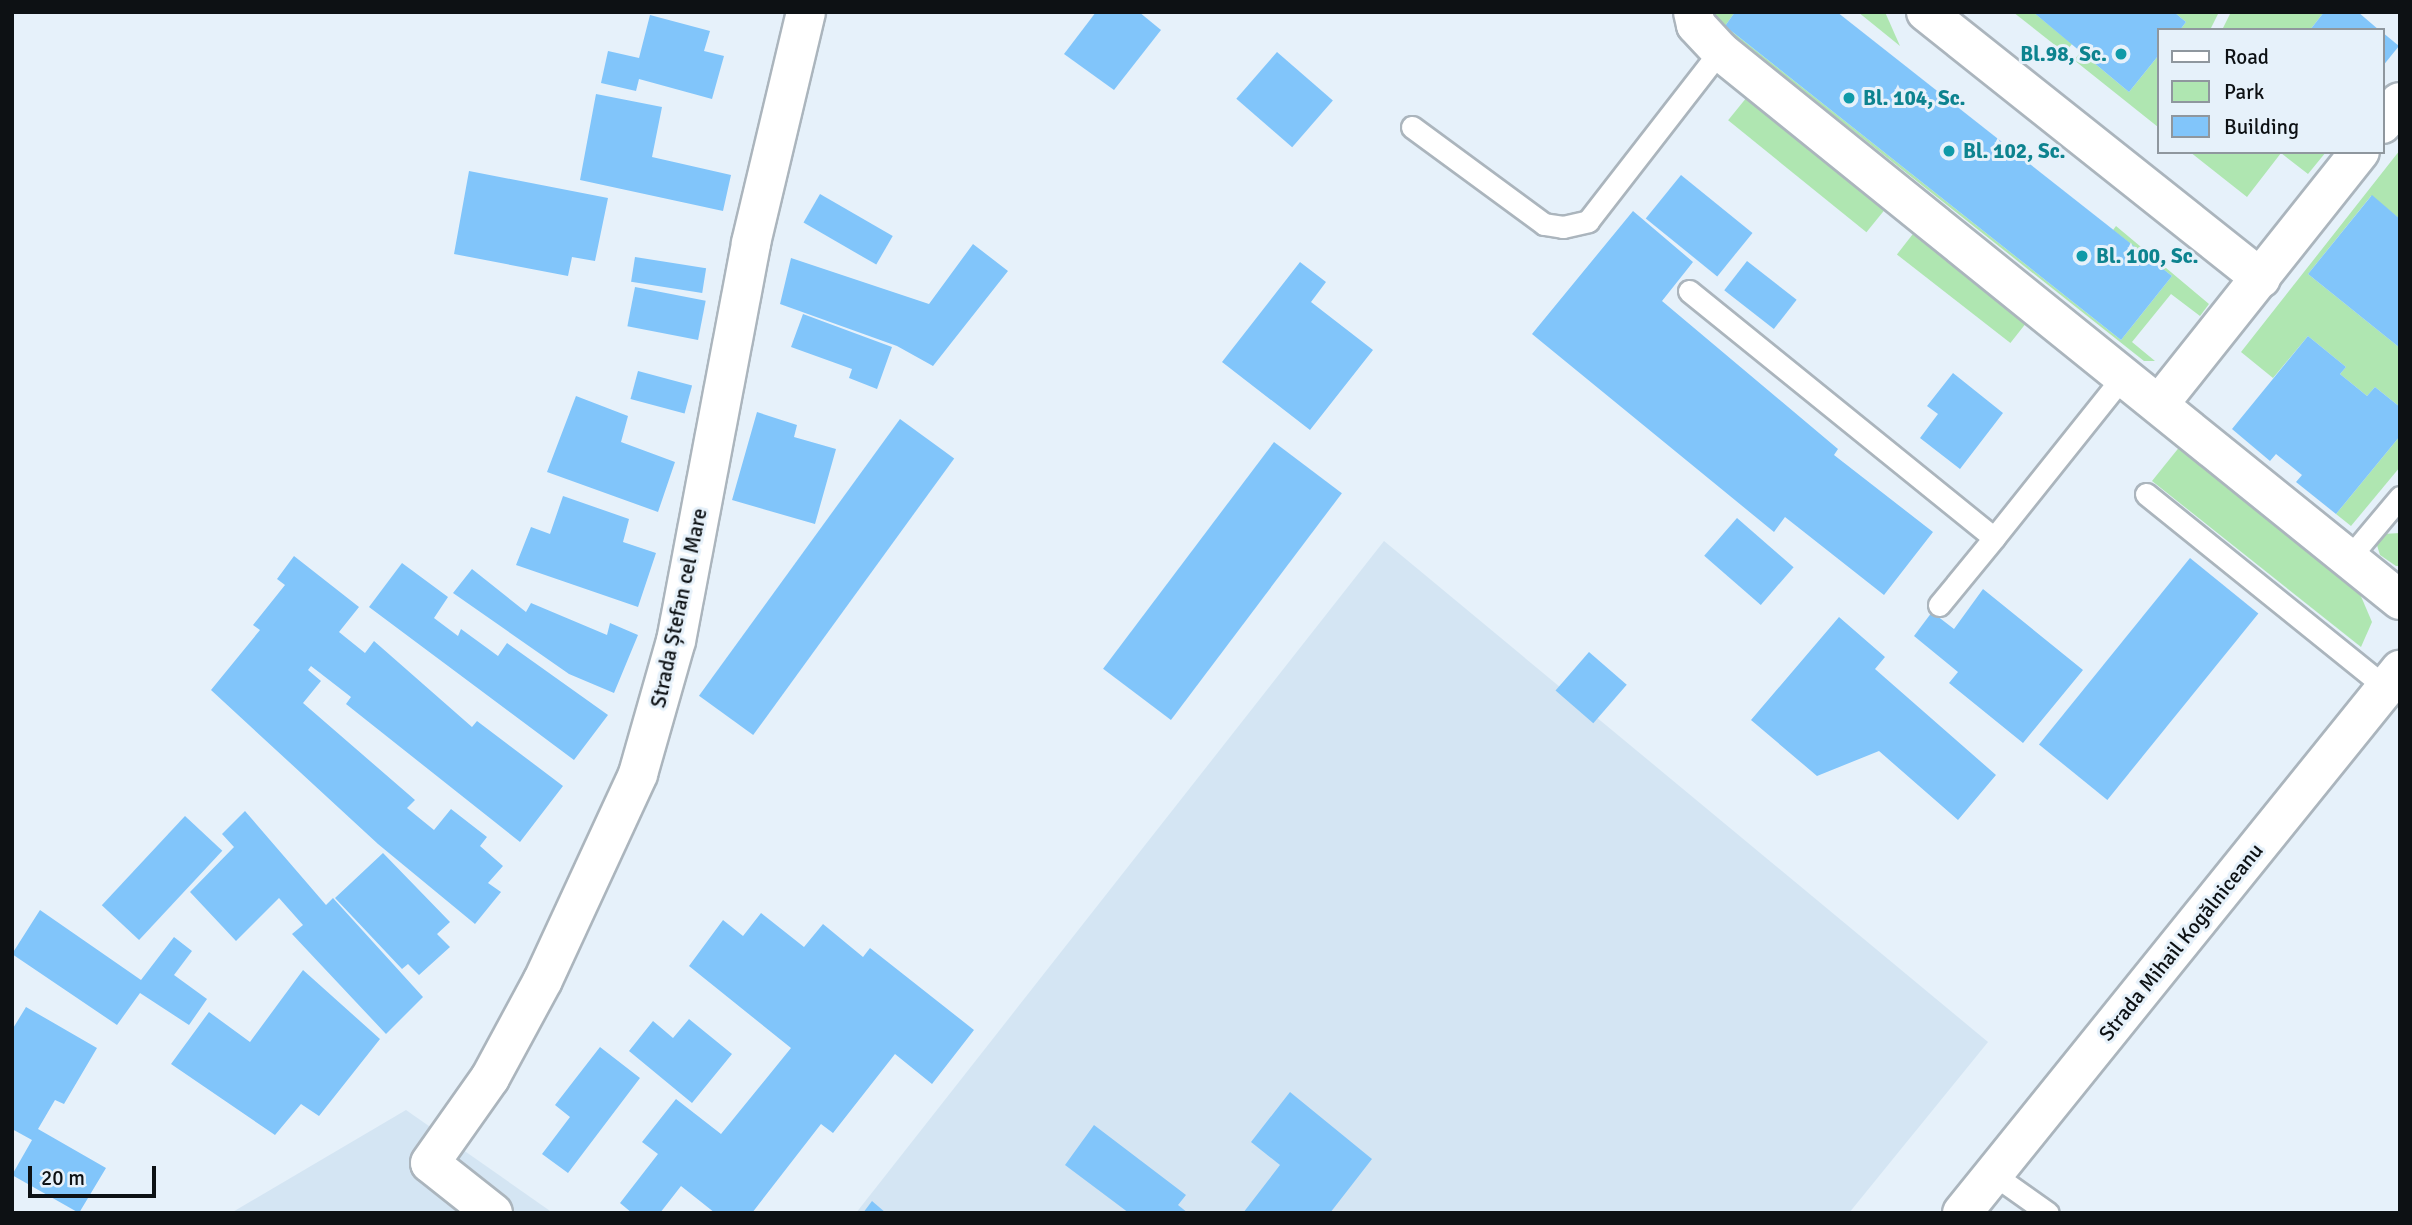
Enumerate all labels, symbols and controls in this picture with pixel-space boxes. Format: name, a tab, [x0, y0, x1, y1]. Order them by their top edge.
legend	[2156, 28, 2384, 154]
place label: Bl.98, Sc.	[2020, 41, 2107, 67]
text: Road	[2224, 44, 2269, 70]
marker: Bl.98, Sc.	[2113, 46, 2129, 62]
text: Park	[2224, 79, 2264, 105]
place label: Bl. 104, Sc.	[1863, 85, 1966, 111]
marker: Bl. 104, Sc.	[1841, 90, 1857, 106]
text: Building	[2224, 114, 2299, 140]
place label: Bl. 102, Sc.	[1963, 138, 2066, 164]
marker: Bl. 102, Sc.	[1941, 143, 1957, 159]
place label: Bl. 100, Sc.	[2096, 243, 2199, 269]
marker: Bl. 100, Sc.	[2074, 248, 2090, 264]
street label: Strada Ștefan cel Mare	[646, 506, 712, 710]
street label: Strada Mihail Kogălniceanu	[2094, 838, 2268, 1046]
scale bar	[32, 1152, 159, 1196]
text: 20 m	[41, 1165, 85, 1191]

